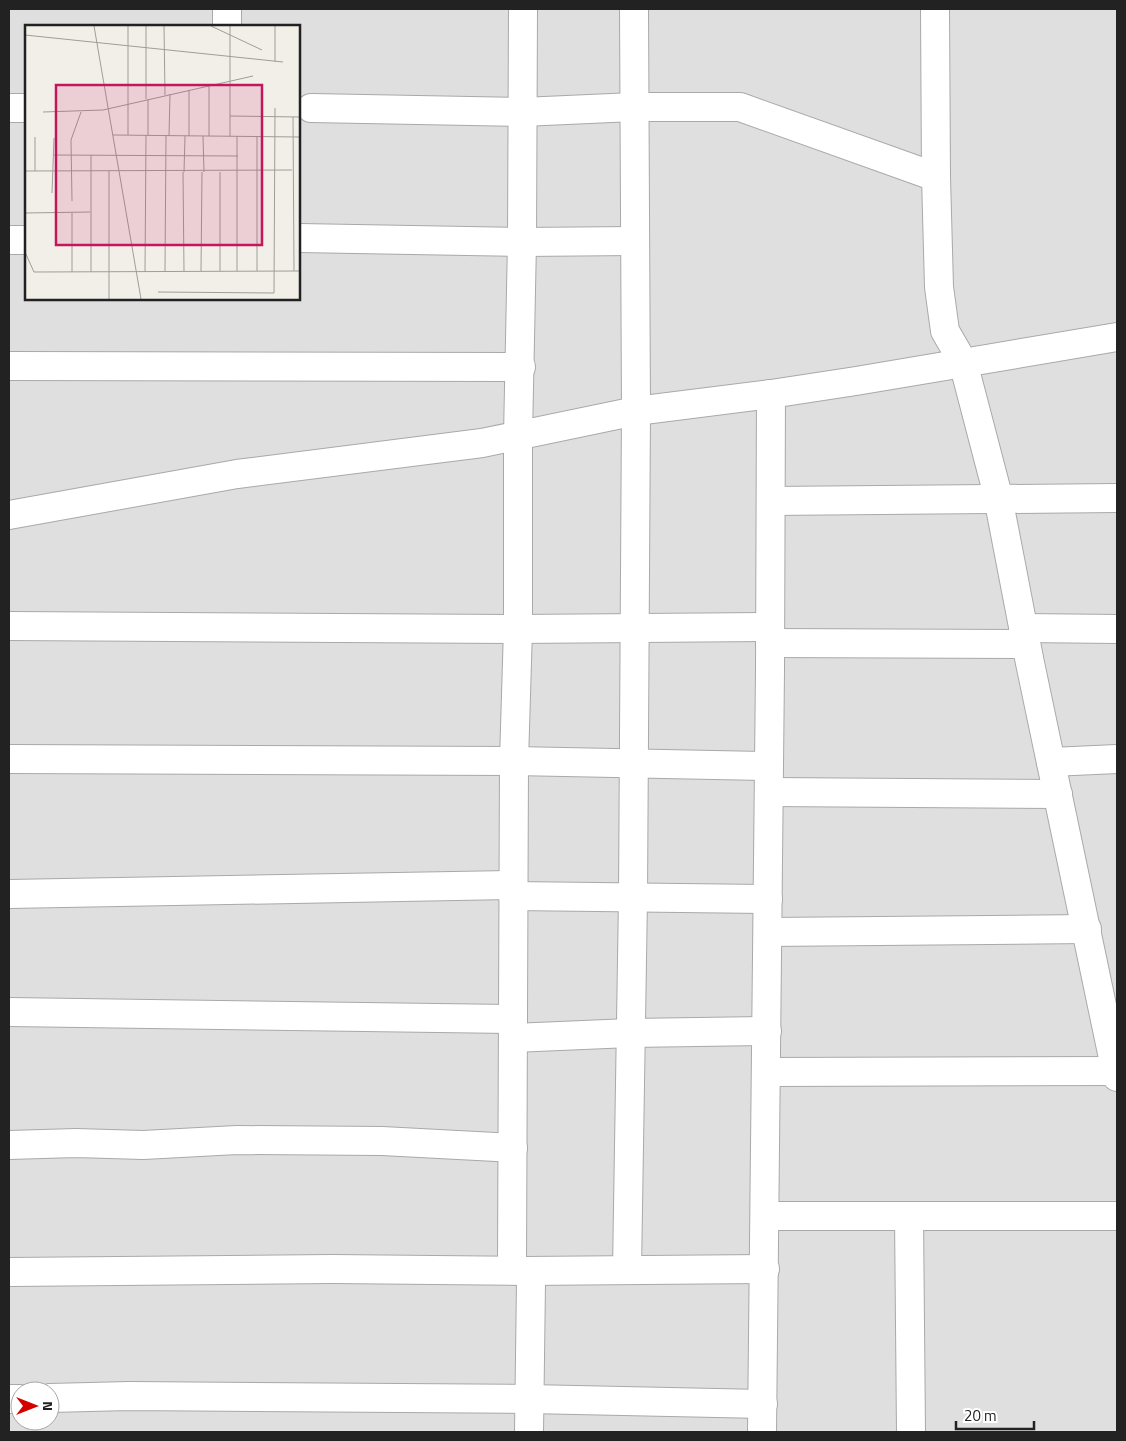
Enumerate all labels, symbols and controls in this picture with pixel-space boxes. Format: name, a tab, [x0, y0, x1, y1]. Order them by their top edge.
inset map	[25, 25, 300, 300]
north arrow	[10, 1381, 60, 1431]
scale bar	[956, 1398, 1034, 1430]
text: N	[38, 1401, 59, 1411]
text: 20 m	[964, 1404, 997, 1427]

